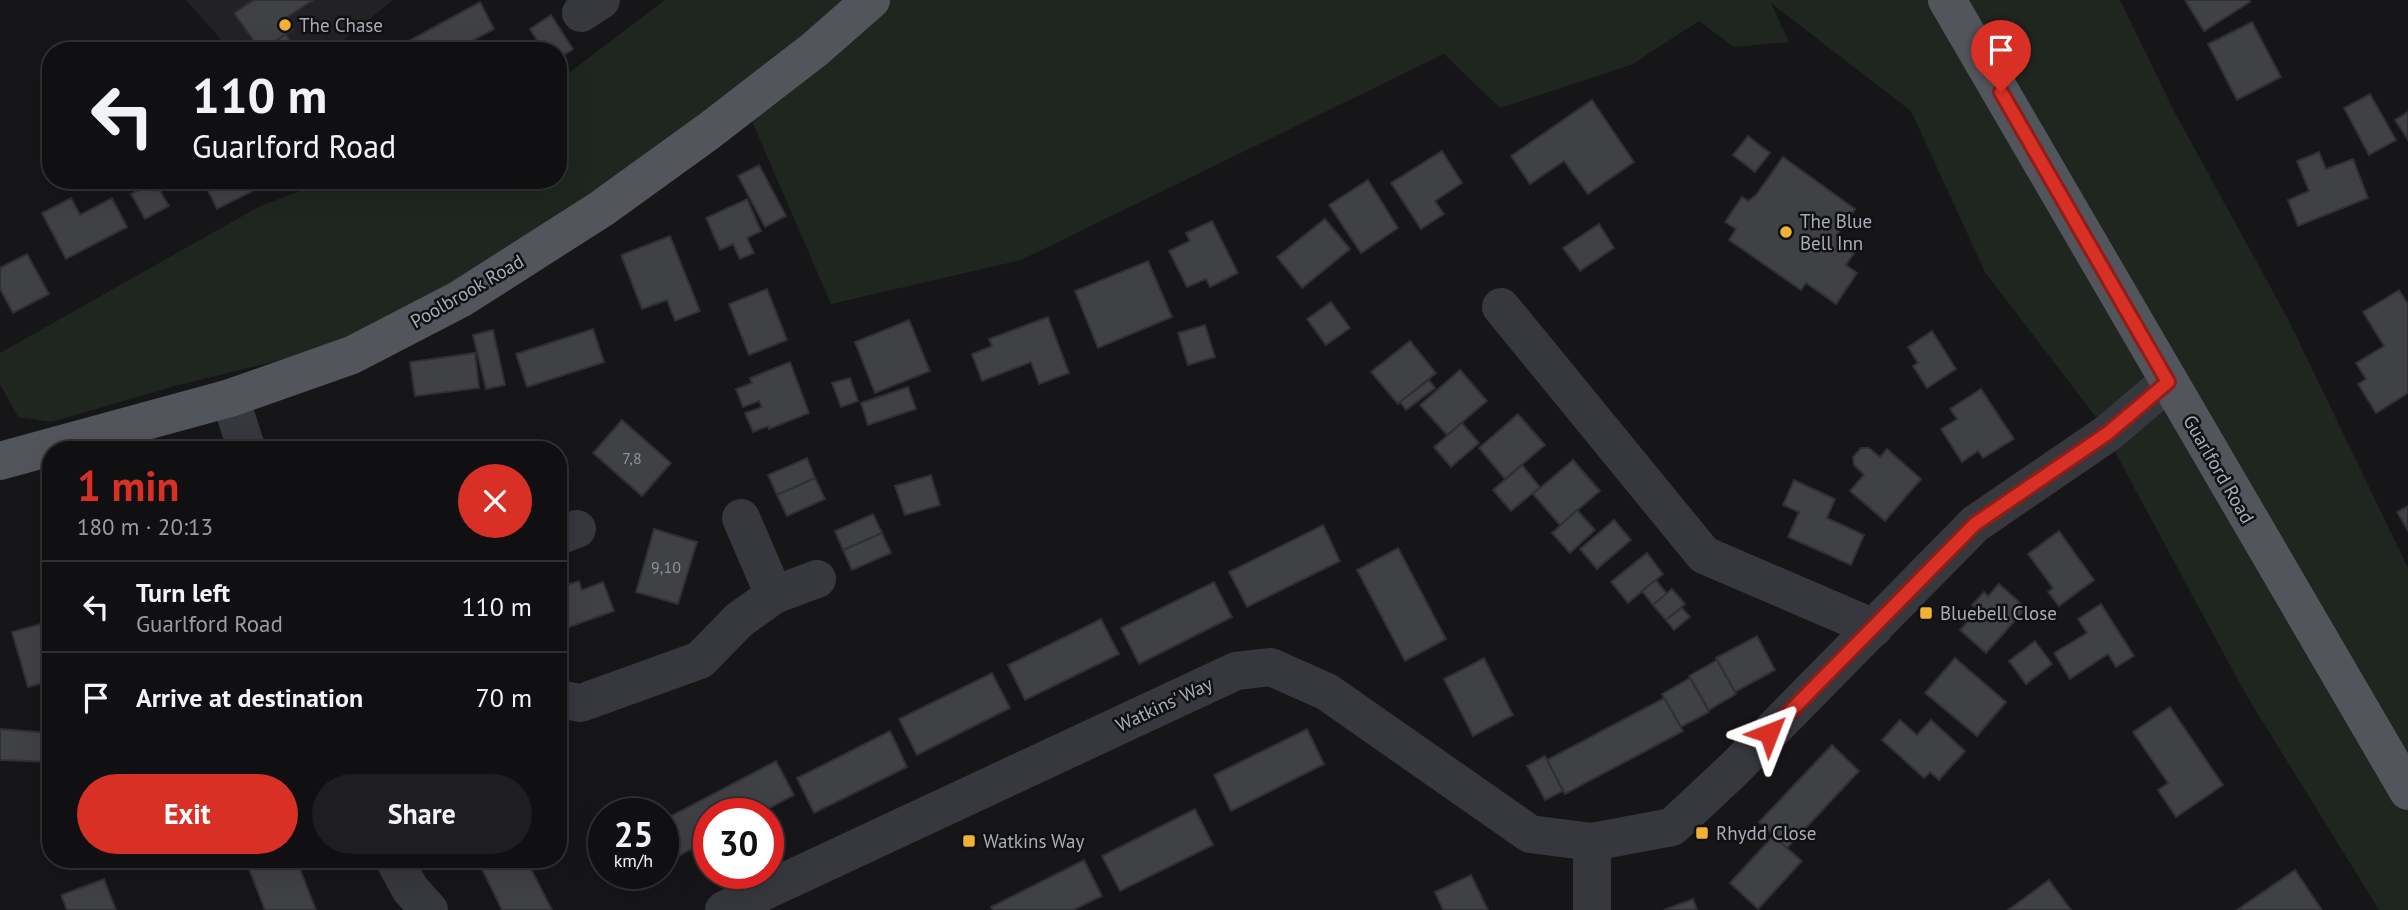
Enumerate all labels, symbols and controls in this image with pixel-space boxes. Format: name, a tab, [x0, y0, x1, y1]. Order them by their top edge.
place label: The Chase	[299, 13, 383, 37]
marker: The Chase	[277, 17, 293, 33]
pin	[1971, 20, 2031, 92]
icon: arrive	[1982, 31, 2020, 69]
text: 110 m	[192, 63, 327, 127]
icon: left	[77, 70, 168, 161]
text: Guarlford Road	[192, 125, 396, 167]
place label: The Blue Bell Inn	[1800, 209, 1872, 255]
marker: The Blue Bell Inn	[1778, 224, 1794, 240]
street label: Poolbrook Road	[406, 249, 528, 333]
street label: Guarlford Road	[2178, 410, 2260, 528]
house number: 7,8	[622, 448, 642, 468]
text: 1 min	[77, 458, 179, 513]
button: close	[458, 464, 532, 538]
text: 180 m · 20:13	[77, 512, 213, 541]
house number: 9,10	[651, 557, 681, 577]
text: Turn left	[136, 576, 230, 609]
icon: left	[77, 588, 115, 626]
text: 110 m	[461, 590, 532, 623]
place label: Bluebell Close	[1940, 601, 2057, 625]
marker: Bluebell Close	[1918, 605, 1934, 621]
text: Guarlford Road	[136, 609, 283, 638]
street label: Watkins' Way	[1112, 671, 1216, 737]
icon: arrive	[77, 679, 115, 717]
text: Arrive at destination	[136, 681, 363, 714]
text: 70 m	[476, 681, 532, 714]
position arrow	[1732, 696, 1806, 770]
button: Exit	[77, 774, 298, 854]
button: Share	[312, 774, 532, 854]
speed limit sign: 30	[693, 798, 784, 889]
text: 25	[614, 811, 653, 857]
place label: Rhydd Close	[1716, 821, 1816, 845]
marker: Rhydd Close	[1694, 825, 1710, 841]
place label: Watkins Way	[983, 829, 1084, 853]
marker: Watkins Way	[961, 833, 977, 849]
text: km/h	[614, 849, 653, 872]

